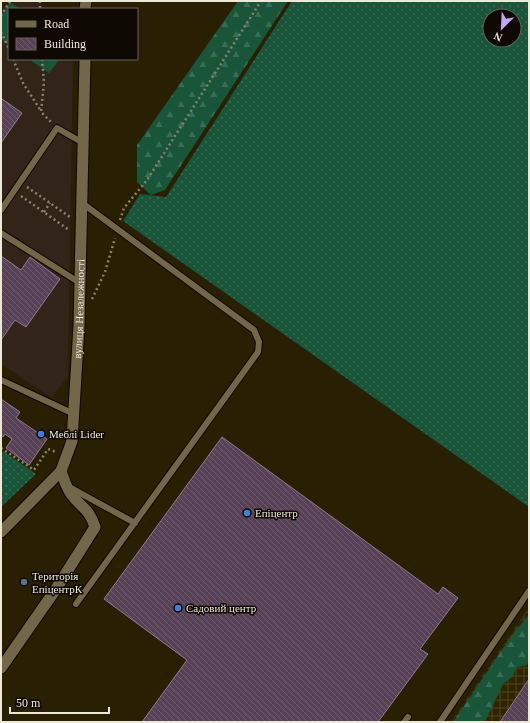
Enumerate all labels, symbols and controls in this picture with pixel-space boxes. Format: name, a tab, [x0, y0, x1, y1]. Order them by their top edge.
legend	[8, 8, 138, 60]
north arrow	[482, 8, 522, 48]
text: Road	[44, 17, 69, 31]
text: N	[492, 30, 504, 44]
text: Building	[44, 37, 86, 51]
street label: вулиця Незалежності	[71, 259, 87, 359]
place label: Меблі Lider	[49, 428, 104, 440]
marker: Меблі Lider	[36, 429, 46, 439]
place label: Епіцентр	[255, 507, 298, 519]
marker: Епіцентр	[242, 508, 252, 518]
place label: Територія ЕпіцентрК	[32, 570, 83, 595]
marker: Територія ЕпіцентрК	[19, 577, 29, 587]
place label: Садовий центр	[186, 602, 257, 614]
marker: Садовий центр	[173, 603, 183, 613]
scale bar	[10, 689, 109, 715]
text: 50 m	[16, 696, 41, 710]

